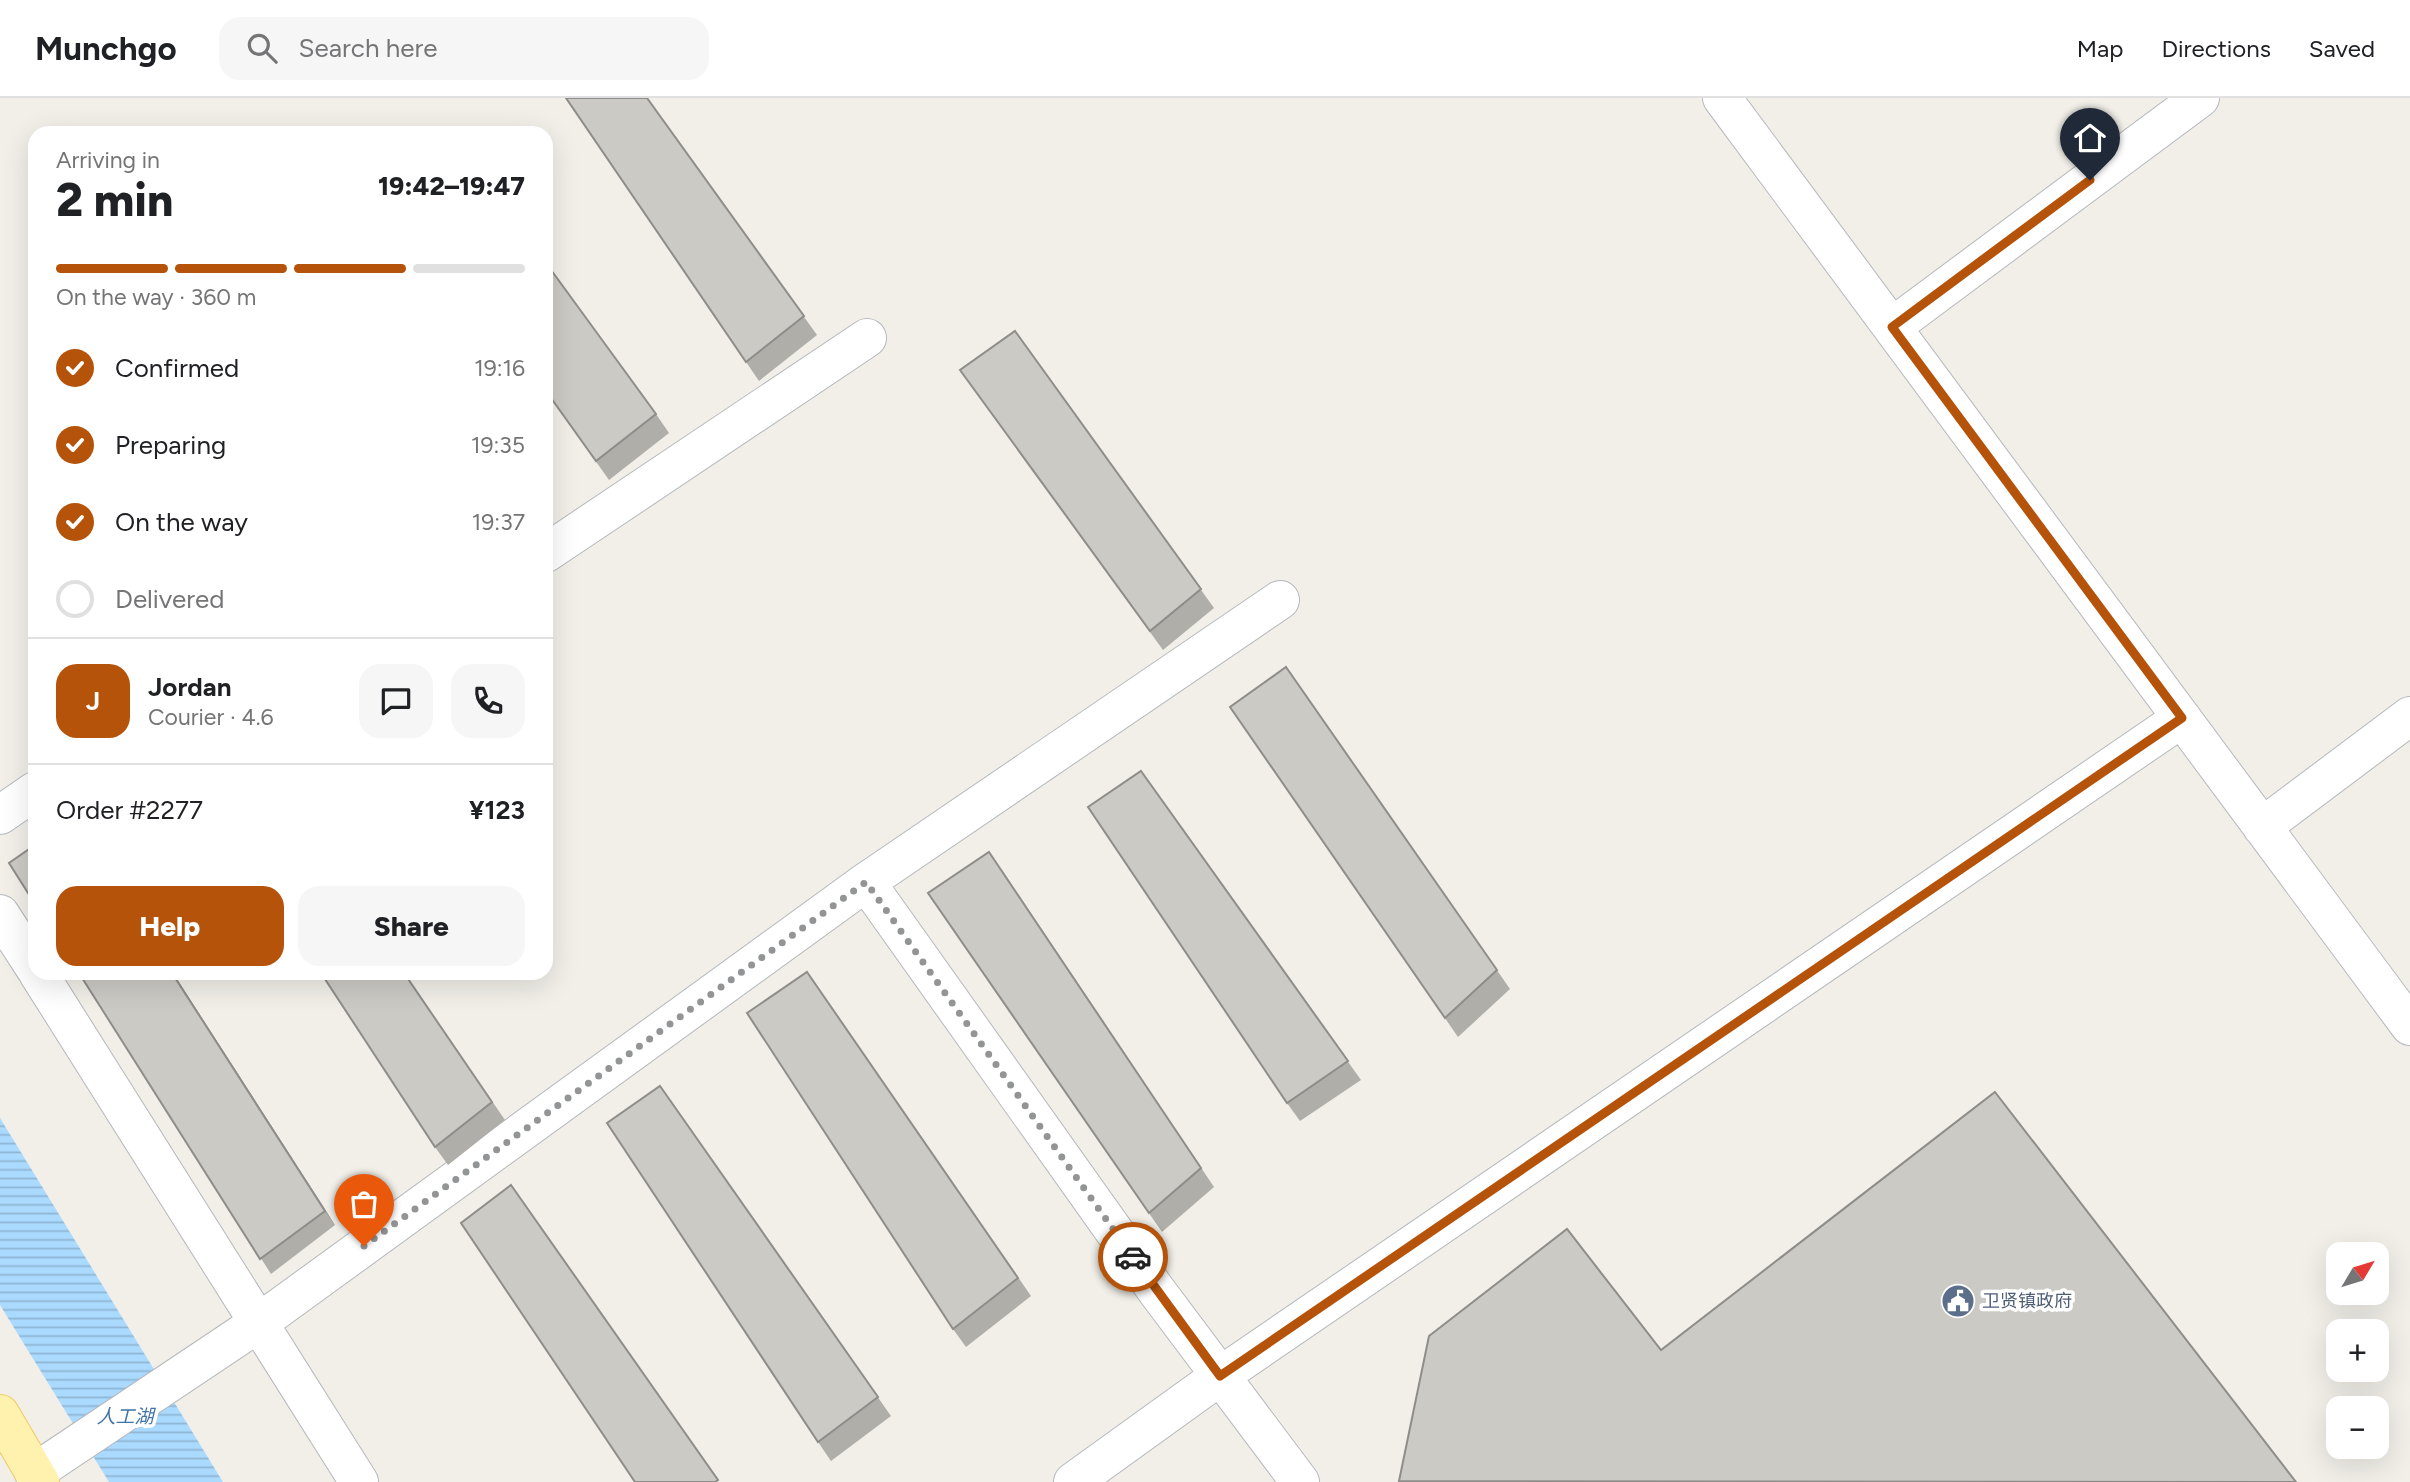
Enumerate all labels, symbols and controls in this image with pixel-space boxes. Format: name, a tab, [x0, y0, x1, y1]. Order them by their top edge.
search box	[219, 17, 709, 80]
text: Munchgo	[35, 29, 177, 68]
icon: search	[243, 29, 281, 67]
text: Search here	[299, 32, 438, 64]
text: Map	[2077, 34, 2123, 63]
text: Directions	[2161, 34, 2271, 63]
text: Saved	[2309, 34, 2375, 63]
pin	[2060, 108, 2120, 180]
icon: home	[2071, 119, 2109, 157]
text: Arriving in	[56, 146, 160, 174]
text: 19:42–19:47	[378, 170, 525, 202]
text: 2 min	[56, 172, 173, 228]
text: On the way · 360 m	[56, 283, 256, 311]
icon: check	[56, 349, 94, 387]
text: Confirmed	[115, 352, 239, 384]
text: 19:16	[474, 354, 525, 382]
icon: check	[56, 426, 94, 464]
text: Preparing	[115, 429, 226, 461]
text: 19:35	[471, 431, 525, 459]
icon: check	[56, 503, 94, 541]
text: On the way	[115, 506, 248, 538]
text: 19:37	[472, 508, 525, 536]
text: Delivered	[115, 583, 224, 615]
button: chat	[359, 664, 433, 738]
button: phone	[451, 664, 525, 738]
text: Jordan	[148, 671, 231, 703]
text: J	[86, 685, 100, 717]
text: Courier · 4.6	[148, 703, 274, 731]
text: Order #2277	[56, 794, 203, 826]
text: ¥123	[469, 794, 525, 826]
button: Help	[56, 886, 284, 966]
button: Share	[298, 886, 525, 966]
pin	[334, 1174, 394, 1246]
icon: bag	[345, 1185, 383, 1223]
courier	[1098, 1222, 1168, 1292]
icon: car	[1114, 1238, 1152, 1276]
north arrow	[2326, 1242, 2389, 1306]
map controls	[2326, 1242, 2389, 1459]
public building icon: 卫贤镇政府	[1939, 1282, 1977, 1320]
place label: 卫贤镇政府	[1982, 1290, 2072, 1312]
button: +	[2326, 1319, 2389, 1382]
button: −	[2326, 1396, 2389, 1459]
water label: 人工湖	[96, 1405, 156, 1428]

